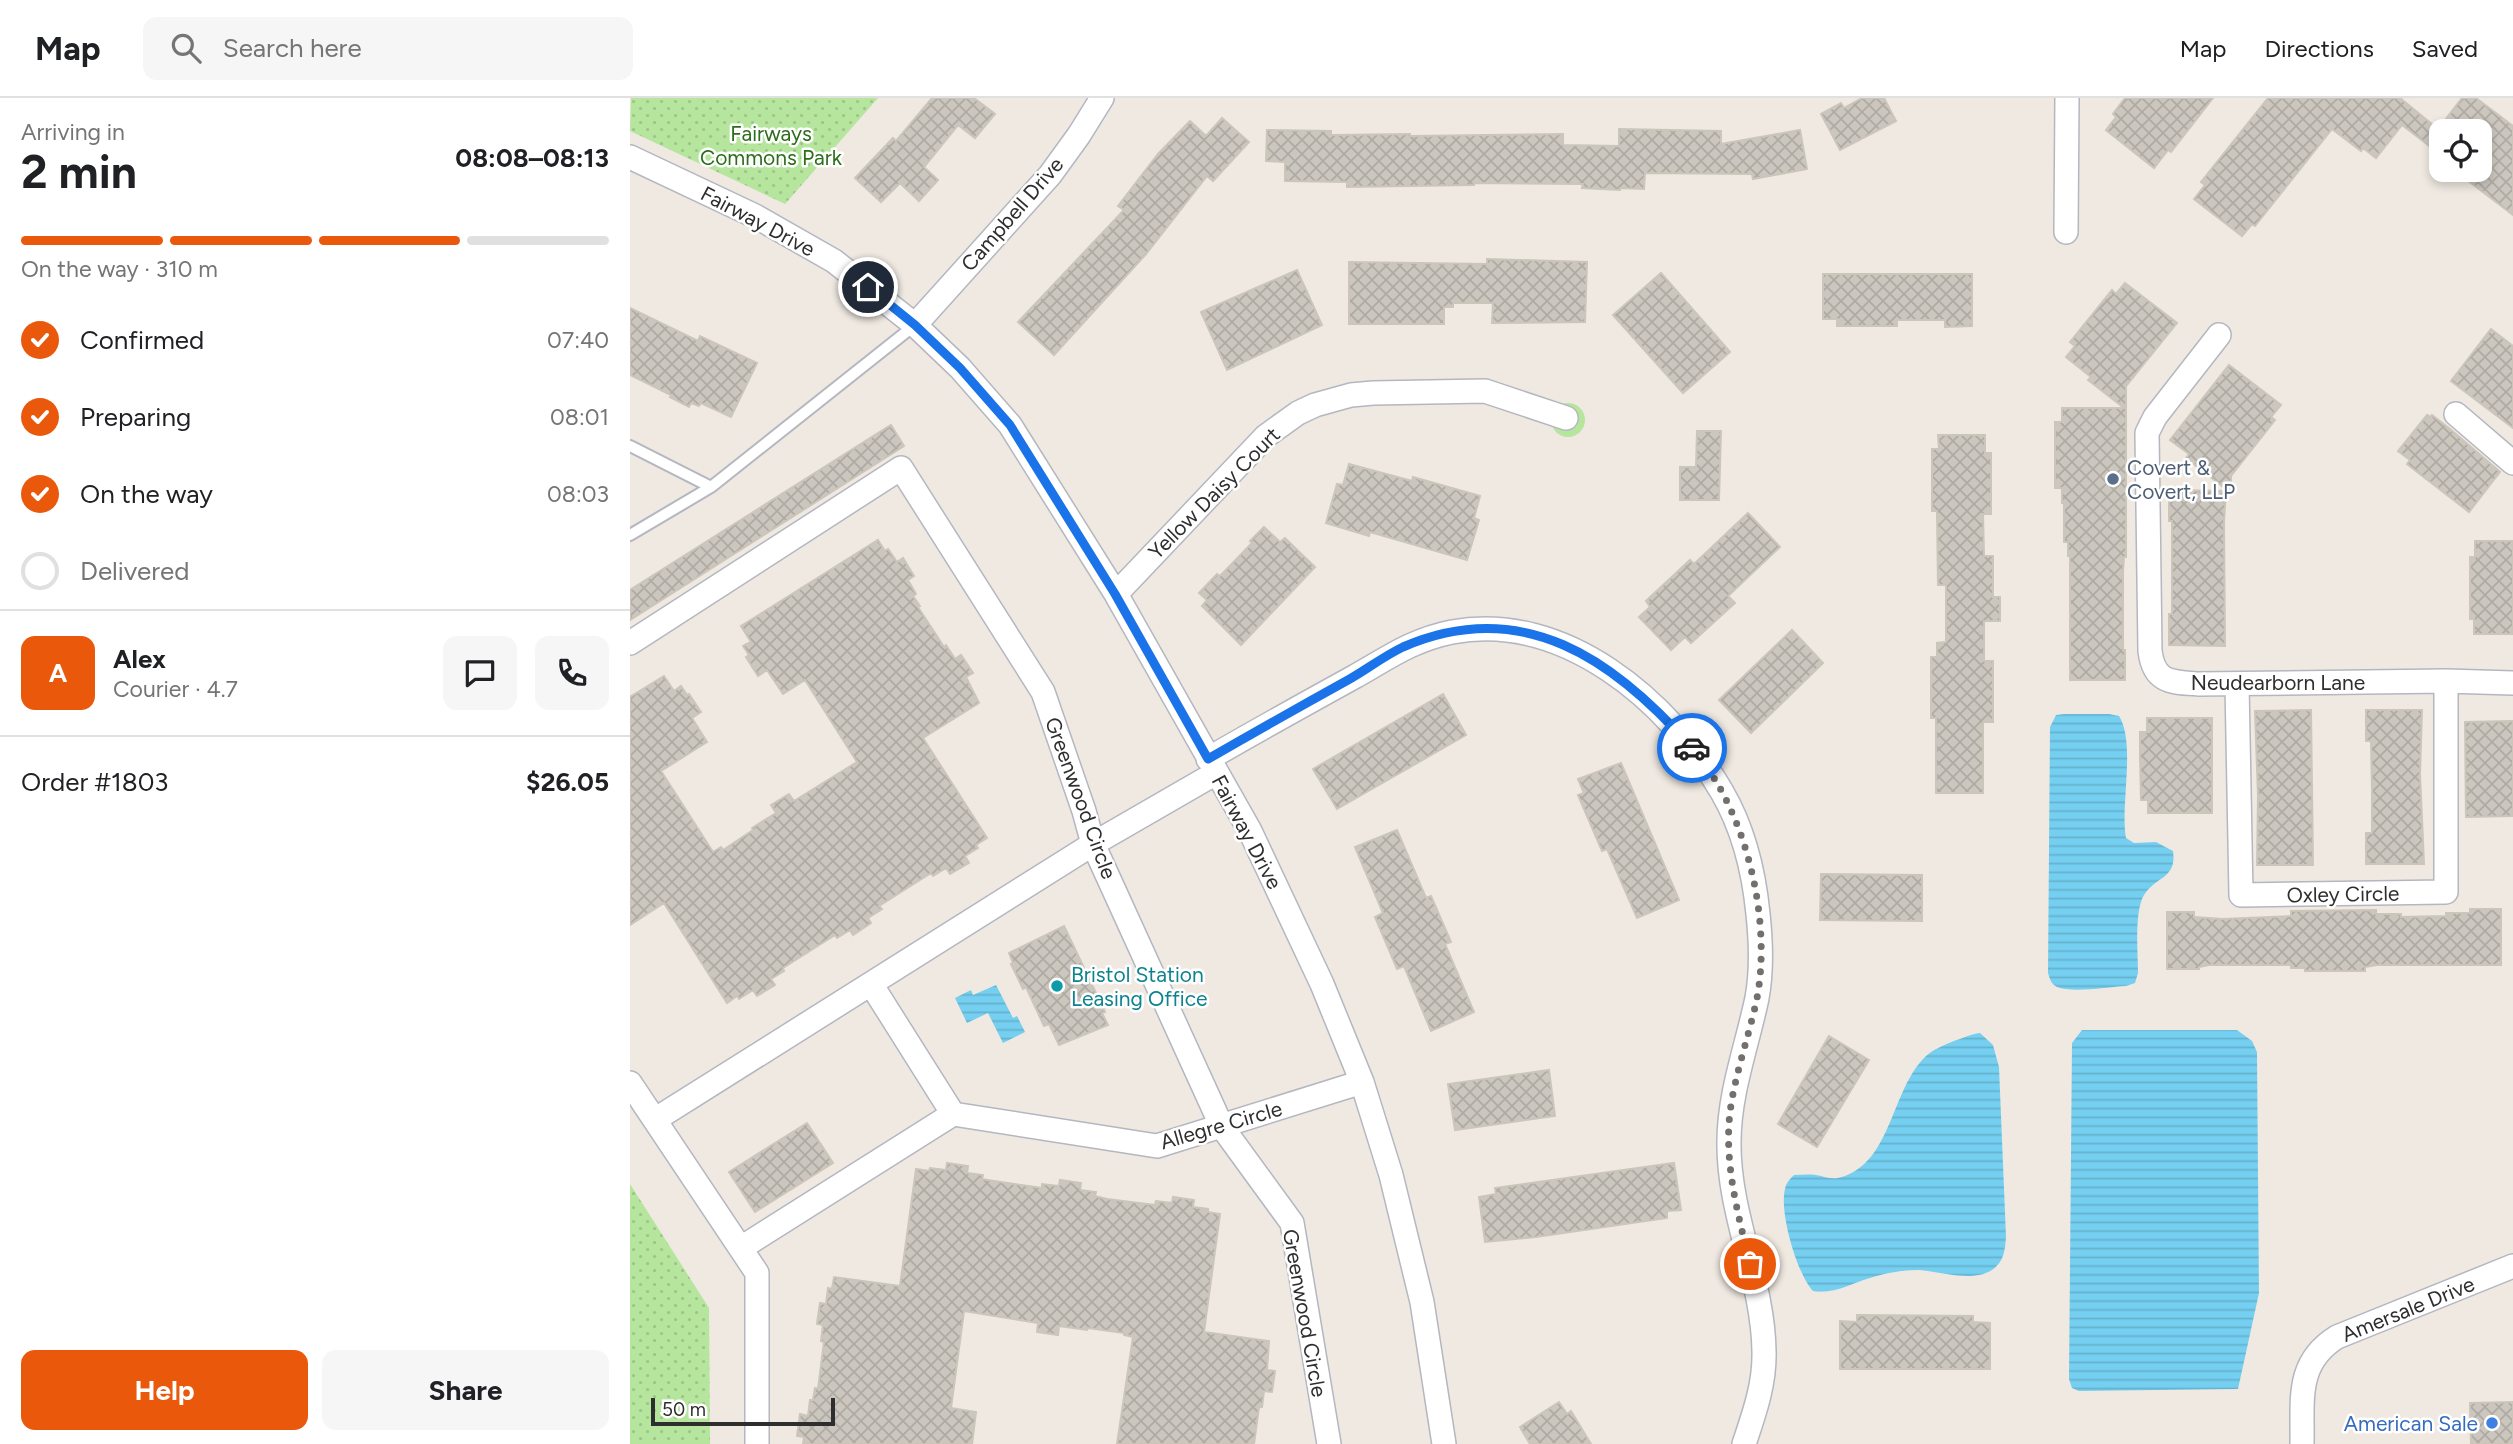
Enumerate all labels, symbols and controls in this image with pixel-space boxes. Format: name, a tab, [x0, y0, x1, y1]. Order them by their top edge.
search box	[143, 17, 633, 80]
text: Map	[35, 29, 101, 68]
icon: search	[167, 29, 205, 67]
text: Search here	[223, 32, 362, 64]
text: Map	[2180, 34, 2226, 63]
text: Directions	[2264, 34, 2374, 63]
text: Saved	[2412, 34, 2478, 63]
text: Arriving in	[21, 118, 125, 146]
map controls	[2429, 119, 2492, 182]
button: locate	[2429, 119, 2492, 182]
park label: Fairways Commons Park	[700, 121, 843, 170]
text: 08:08–08:13	[455, 142, 609, 174]
text: 2 min	[21, 144, 137, 200]
street label: Campbell Drive	[956, 152, 1068, 276]
street label: Fairway Drive	[697, 180, 819, 262]
text: On the way · 310 m	[21, 255, 218, 283]
pin	[838, 257, 898, 317]
icon: home	[849, 268, 887, 306]
icon: check	[21, 321, 59, 359]
text: Confirmed	[80, 324, 204, 356]
text: 07:40	[547, 326, 609, 354]
icon: check	[21, 398, 59, 436]
text: Preparing	[80, 401, 191, 433]
text: 08:01	[550, 403, 609, 431]
street label: Yellow Daisy Court	[1143, 422, 1285, 564]
place label: Covert & Covert, LLP	[2127, 455, 2235, 504]
marker: Covert & Covert, LLP	[2105, 471, 2121, 487]
icon: check	[21, 475, 59, 513]
text: On the way	[80, 478, 213, 510]
text: 08:03	[547, 480, 609, 508]
text: Delivered	[80, 555, 189, 587]
button: chat	[443, 636, 517, 710]
button: phone	[535, 636, 609, 710]
text: Alex	[113, 643, 166, 675]
text: A	[49, 657, 67, 689]
street label: Neudearborn Lane	[2191, 670, 2365, 695]
text: Courier · 4.7	[113, 675, 238, 703]
courier	[1657, 713, 1727, 783]
street label: Greenwood Circle	[1040, 714, 1122, 882]
icon: car	[1673, 729, 1711, 767]
text: Order #1803	[21, 766, 168, 798]
text: $26.05	[526, 766, 609, 798]
street label: Fairway Drive	[1206, 771, 1288, 893]
street label: Oxley Circle	[2286, 881, 2400, 907]
place label: Bristol Station Leasing Office	[1071, 962, 1207, 1011]
marker: Bristol Station Leasing Office	[1049, 978, 1065, 994]
street label: Allegre Circle	[1157, 1096, 1285, 1154]
street label: Greenwood Circle	[1278, 1227, 1332, 1399]
pin	[1720, 1234, 1780, 1294]
icon: bag	[1731, 1245, 1769, 1283]
street label: Amersale Drive	[2338, 1271, 2478, 1347]
button: Help	[21, 1350, 308, 1430]
button: Share	[322, 1350, 609, 1430]
scale bar	[651, 1395, 835, 1427]
text: 50 m	[662, 1398, 706, 1421]
place label: American Sale	[2344, 1411, 2478, 1436]
marker: American Sale	[2484, 1415, 2500, 1431]

